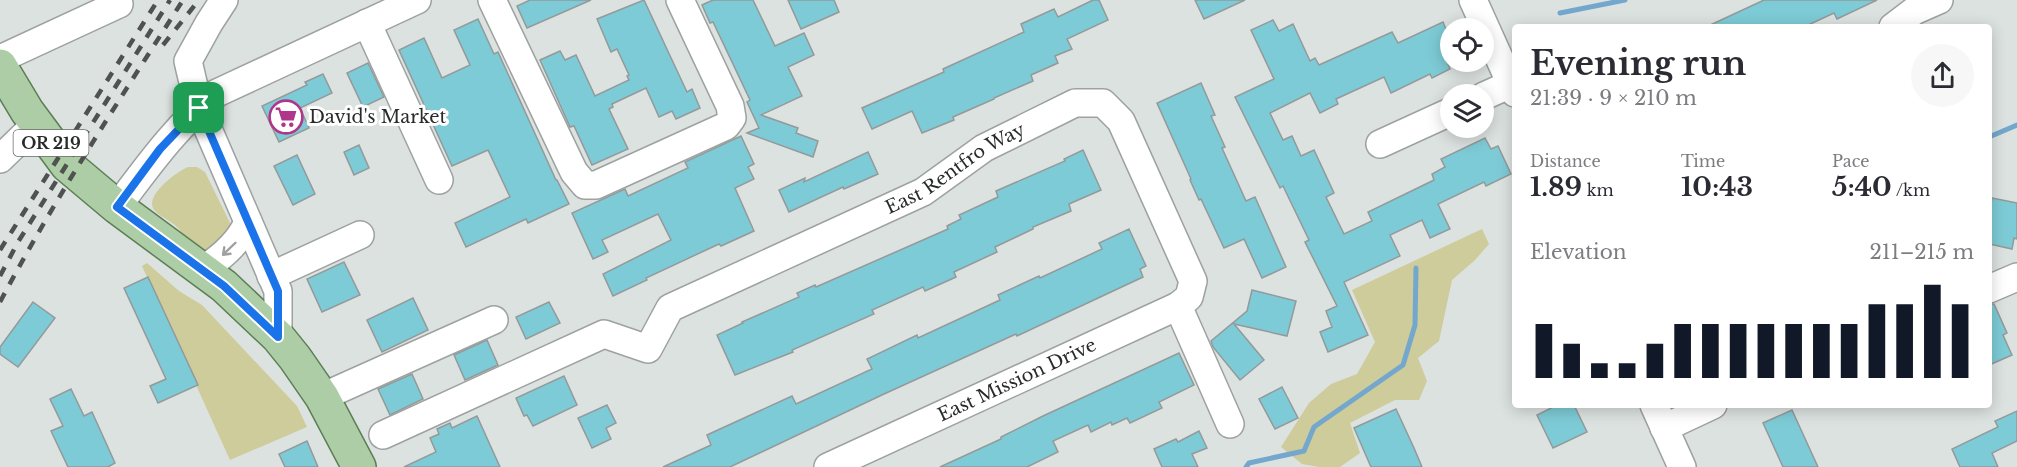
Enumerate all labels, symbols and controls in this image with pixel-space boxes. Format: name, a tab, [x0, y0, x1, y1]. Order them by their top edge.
map controls	[1440, 18, 1494, 138]
button: locate	[1440, 18, 1494, 72]
text: Evening run	[1530, 43, 1746, 84]
button: share	[1911, 44, 1974, 107]
pin	[173, 82, 224, 133]
button: layers	[1440, 84, 1494, 138]
text: 21:39 · 9 × 210 m	[1530, 86, 1697, 110]
icon: arrive	[182, 91, 215, 124]
supermarket icon: David's Market	[268, 99, 304, 135]
place label: David's Market	[309, 106, 447, 128]
street label: East Rentfro Way	[882, 118, 1029, 219]
road number: OR 219	[14, 130, 88, 156]
text: Distance	[1530, 151, 1601, 171]
text: Time	[1681, 151, 1725, 171]
text: Pace	[1832, 151, 1869, 171]
text: 1.89	[1530, 171, 1582, 203]
text: 10:43	[1681, 171, 1753, 203]
text: 5:40	[1832, 171, 1892, 203]
text: km	[1582, 180, 1614, 200]
text: /km	[1892, 180, 1930, 200]
text: Elevation	[1530, 240, 1627, 264]
text: 211–215 m	[1870, 240, 1974, 264]
one-way arrow	[221, 242, 236, 256]
street label: East Mission Drive	[934, 334, 1100, 426]

